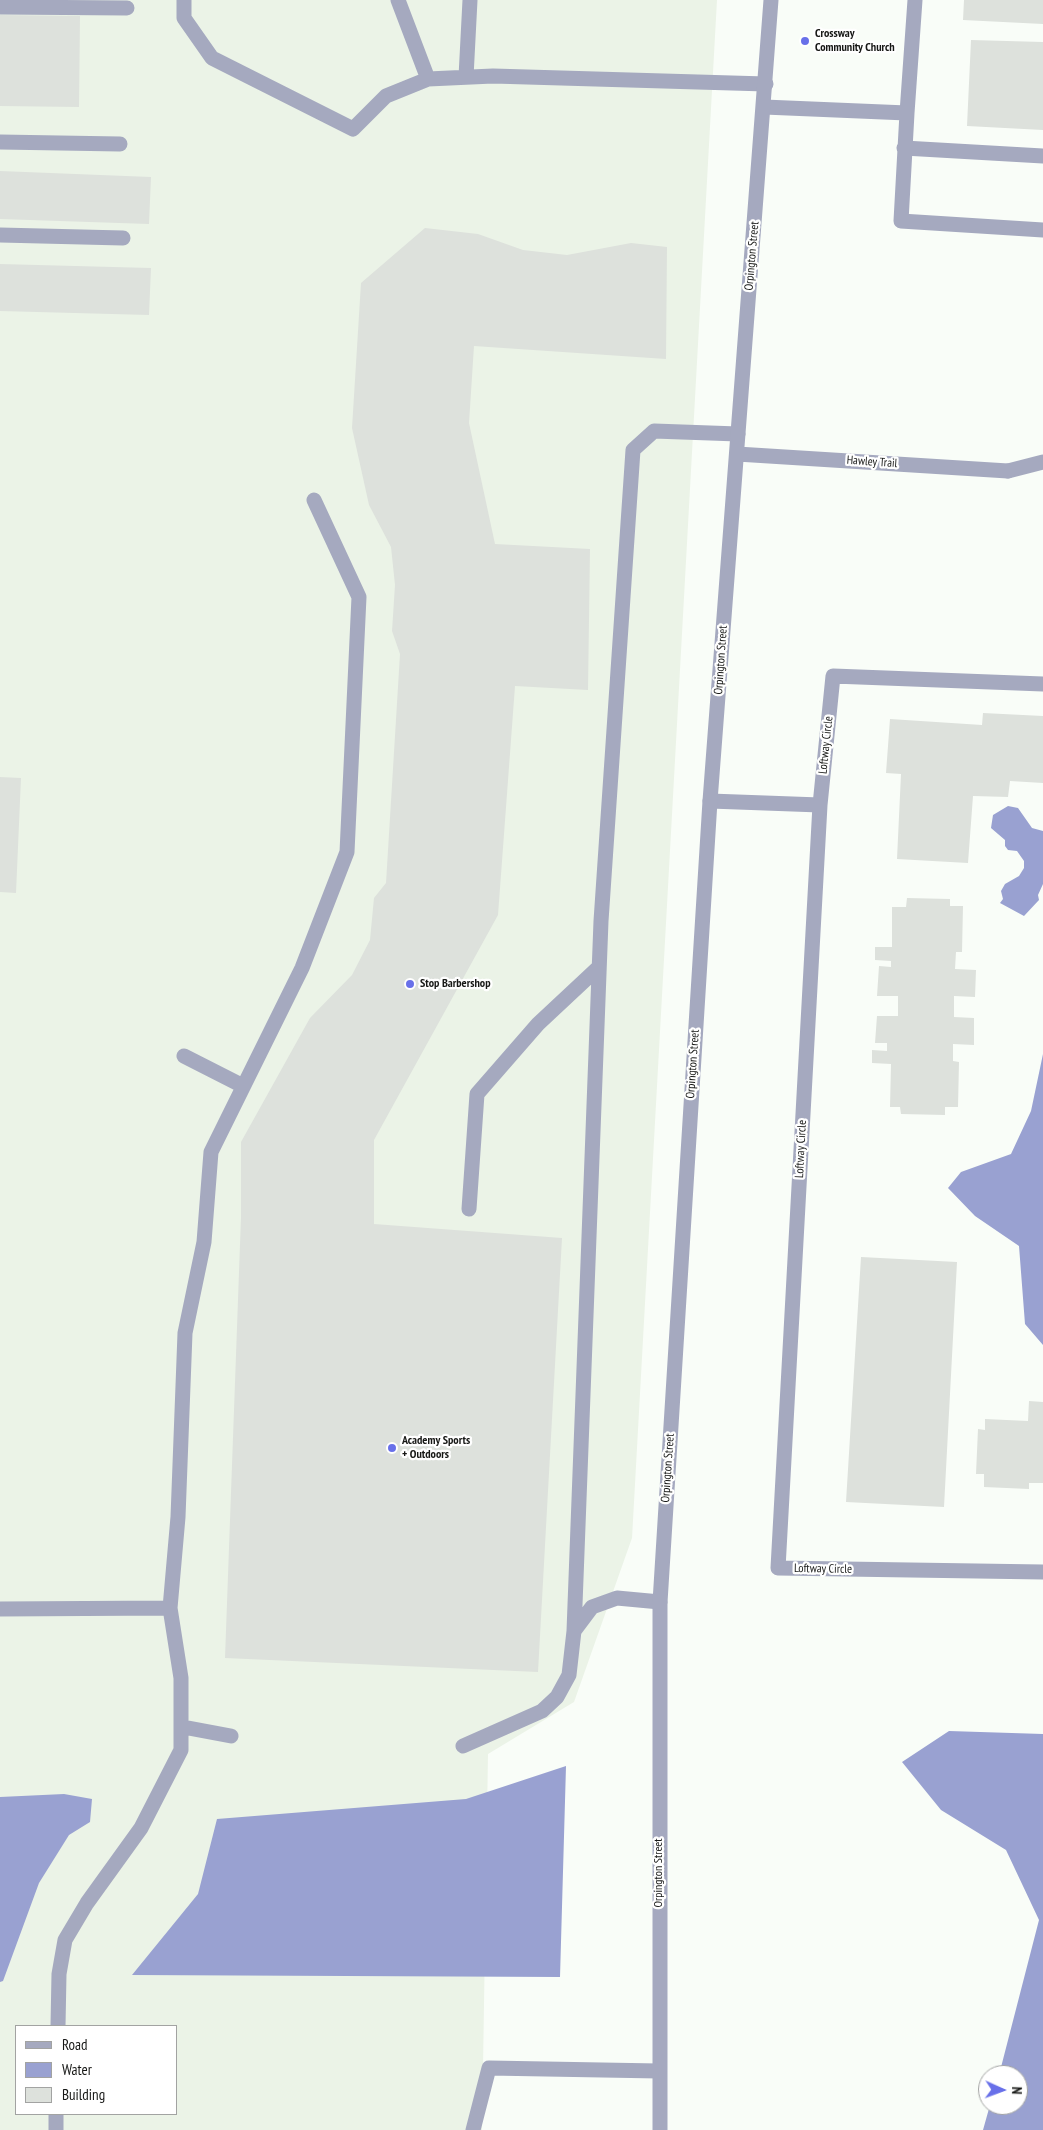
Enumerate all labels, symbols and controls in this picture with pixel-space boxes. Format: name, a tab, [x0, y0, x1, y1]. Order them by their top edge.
place label: Crossway Community Church	[815, 27, 895, 55]
marker: Crossway Community Church	[799, 35, 811, 47]
street label: Orpington Street	[742, 221, 762, 291]
street label: Hawley Trail	[846, 453, 898, 471]
street label: Orpington Street	[711, 625, 731, 695]
street label: Loftway Circle	[816, 715, 836, 775]
place label: Stop Barbershop	[420, 977, 491, 991]
marker: Stop Barbershop	[404, 978, 416, 990]
street label: Orpington Street	[683, 1029, 703, 1099]
street label: Loftway Circle	[792, 1120, 810, 1178]
street label: Orpington Street	[658, 1433, 678, 1503]
place label: Academy Sports + Outdoors	[402, 1434, 470, 1462]
marker: Academy Sports + Outdoors	[386, 1442, 398, 1454]
street label: Loftway Circle	[794, 1561, 852, 1577]
street label: Orpington Street	[652, 1838, 666, 1908]
legend	[15, 2025, 178, 2115]
text: Road	[62, 2035, 88, 2054]
text: Water	[62, 2060, 92, 2079]
north arrow	[978, 2065, 1028, 2115]
text: Building	[62, 2085, 105, 2104]
text: N	[1008, 2086, 1026, 2095]

